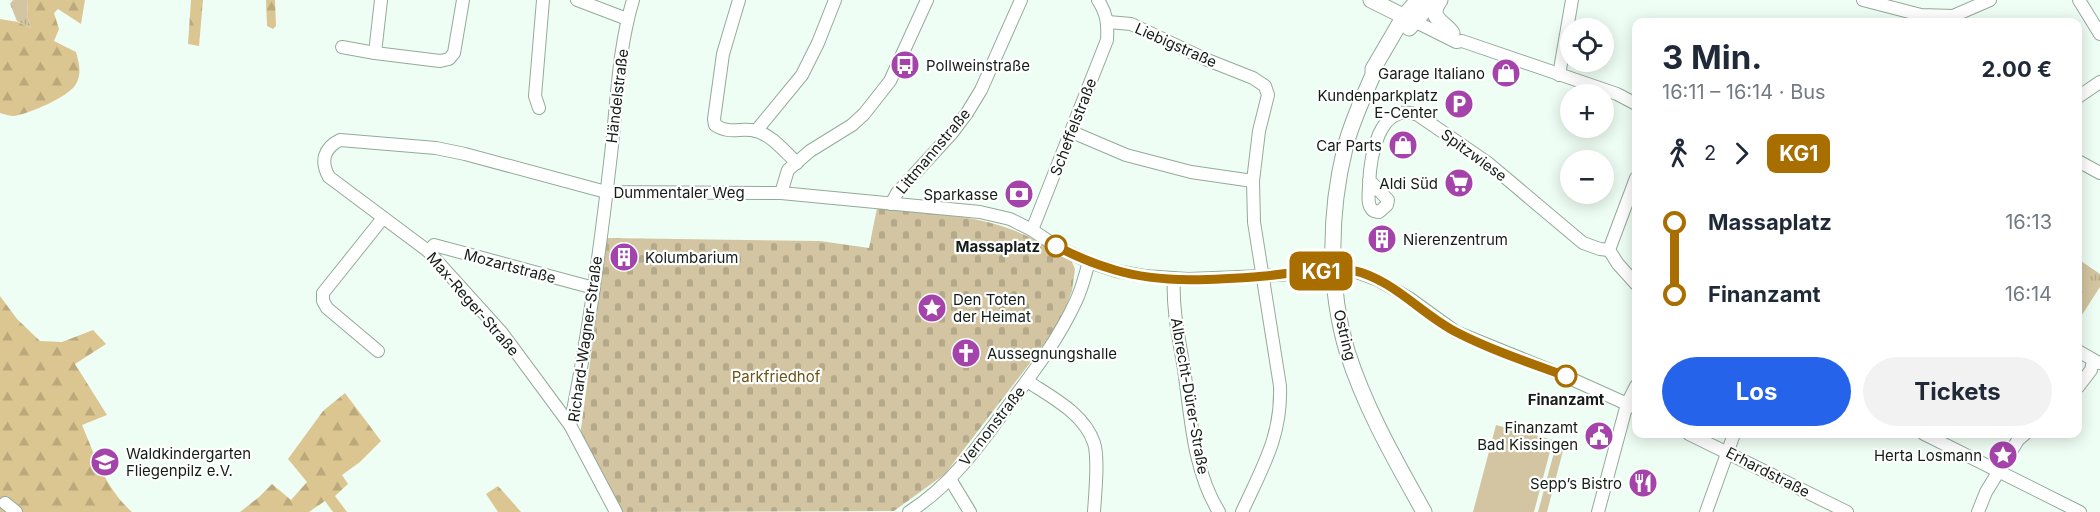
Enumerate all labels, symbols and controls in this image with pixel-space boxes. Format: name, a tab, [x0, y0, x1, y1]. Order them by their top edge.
street label: Liebigstraße	[1132, 18, 1220, 72]
map controls	[1560, 18, 1614, 204]
button: locate	[1560, 18, 1614, 72]
text: 3 Min.	[1662, 37, 1762, 77]
street label: Händelstraße	[602, 48, 632, 144]
bus stop icon: Pollweinstraße	[889, 49, 921, 81]
place label: Pollweinstraße	[926, 56, 1030, 75]
text: 2.00 €	[1981, 56, 2052, 82]
shop icon: Garage Italiano	[1490, 57, 1522, 89]
place label: Garage Italiano	[1378, 64, 1485, 83]
street label: Scheffelstraße	[1046, 75, 1100, 179]
text: 16:11 – 16:14 · Bus	[1662, 80, 1826, 104]
button: +	[1560, 84, 1614, 138]
place label: Kundenparkplatz E-Center	[1318, 86, 1438, 122]
parking icon: Kundenparkplatz E-Center	[1443, 88, 1475, 120]
street label: Littmannstraße	[892, 104, 974, 198]
street label: Spitzwiese	[1437, 125, 1511, 185]
shop icon: Car Parts	[1387, 129, 1419, 161]
place label: Car Parts	[1316, 136, 1382, 155]
icon: walk	[1662, 137, 1695, 170]
icon: forward	[1725, 137, 1758, 170]
text: 2	[1704, 141, 1716, 165]
text: KG1	[1779, 141, 1818, 166]
button: −	[1560, 150, 1614, 204]
supermarket icon: Aldi Süd	[1443, 167, 1475, 199]
place label: Aldi Süd	[1379, 174, 1438, 193]
bank icon: Sparkasse	[1003, 178, 1035, 210]
street label: Dummentaler Weg	[613, 183, 745, 202]
place label: Sparkasse	[924, 185, 998, 204]
text: Massaplatz	[1708, 209, 1832, 235]
text: 16:13	[2005, 210, 2052, 234]
building icon: Nierenzentrum	[1366, 223, 1398, 255]
place label: Nierenzentrum	[1403, 230, 1508, 249]
marker: Massaplatz	[1045, 235, 1067, 257]
place label: Massaplatz	[955, 237, 1040, 256]
building icon: Kolumbarium	[608, 241, 640, 273]
street label: Mozartstraße	[462, 245, 558, 287]
street label: Max-Reger-Straße	[423, 248, 523, 360]
place label: Kolumbarium	[645, 248, 738, 267]
line badge: KG1	[1286, 252, 1356, 290]
street label: Richard-Wagner-Straße	[564, 255, 606, 423]
text: KG1	[1301, 259, 1341, 284]
text: Finanzamt	[1708, 281, 1821, 307]
text: 16:14	[2005, 282, 2052, 306]
place label: Den Toten der Heimat	[953, 290, 1031, 326]
place icon: Den Toten der Heimat	[916, 292, 948, 324]
street label: Ostring	[1330, 308, 1360, 362]
street label: Albrecht-Dürer-Straße	[1167, 316, 1213, 476]
church icon: Aussegnungshalle	[950, 337, 982, 369]
place label: Aussegnungshalle	[987, 344, 1117, 363]
button: Los	[1662, 357, 1851, 426]
button: Tickets	[1863, 357, 2052, 426]
marker: Finanzamt	[1555, 365, 1577, 387]
park label: Parkfriedhof	[732, 367, 821, 386]
street label: Vernonstraße	[955, 382, 1029, 470]
place label: Finanzamt	[1528, 390, 1605, 409]
place label: Finanzamt Bad Kissingen	[1477, 418, 1578, 454]
public building icon: Finanzamt Bad Kissingen	[1583, 420, 1615, 452]
place icon: Herta Losmann	[1987, 439, 2019, 471]
street label: Erhardstraße	[1723, 443, 1813, 501]
place label: Waldkindergarten Fliegenpilz e.V.	[126, 444, 251, 480]
school or university icon: Waldkindergarten Fliegenpilz e.V.	[89, 446, 121, 478]
place label: Herta Losmann	[1874, 446, 1982, 465]
restaurant icon: Sepp’s Bistro	[1627, 467, 1659, 499]
place label: Sepp’s Bistro	[1530, 474, 1622, 493]

